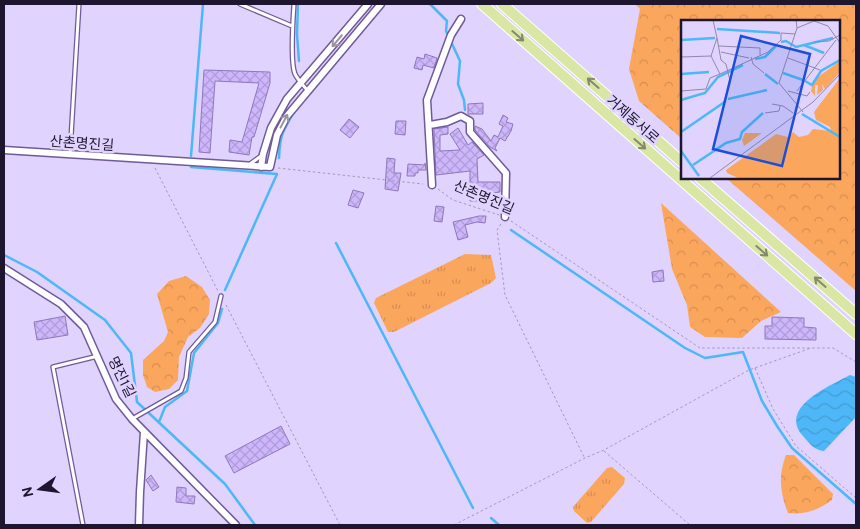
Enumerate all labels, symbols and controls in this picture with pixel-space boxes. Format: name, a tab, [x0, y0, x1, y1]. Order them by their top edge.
inset map	[681, 20, 840, 179]
one-way arrow	[512, 30, 525, 42]
one-way arrow	[331, 34, 342, 47]
one-way arrow	[587, 78, 600, 89]
street label: 거제동서로	[602, 93, 662, 148]
one-way arrow	[279, 114, 289, 129]
street label: 산촌명진길	[49, 134, 115, 155]
one-way arrow	[633, 138, 646, 150]
street label: 산촌명진길	[450, 178, 516, 219]
one-way arrow	[755, 246, 768, 257]
one-way arrow	[813, 276, 826, 288]
street label: 명진1길	[103, 354, 138, 401]
north arrow	[15, 464, 65, 514]
text: N	[19, 485, 38, 499]

